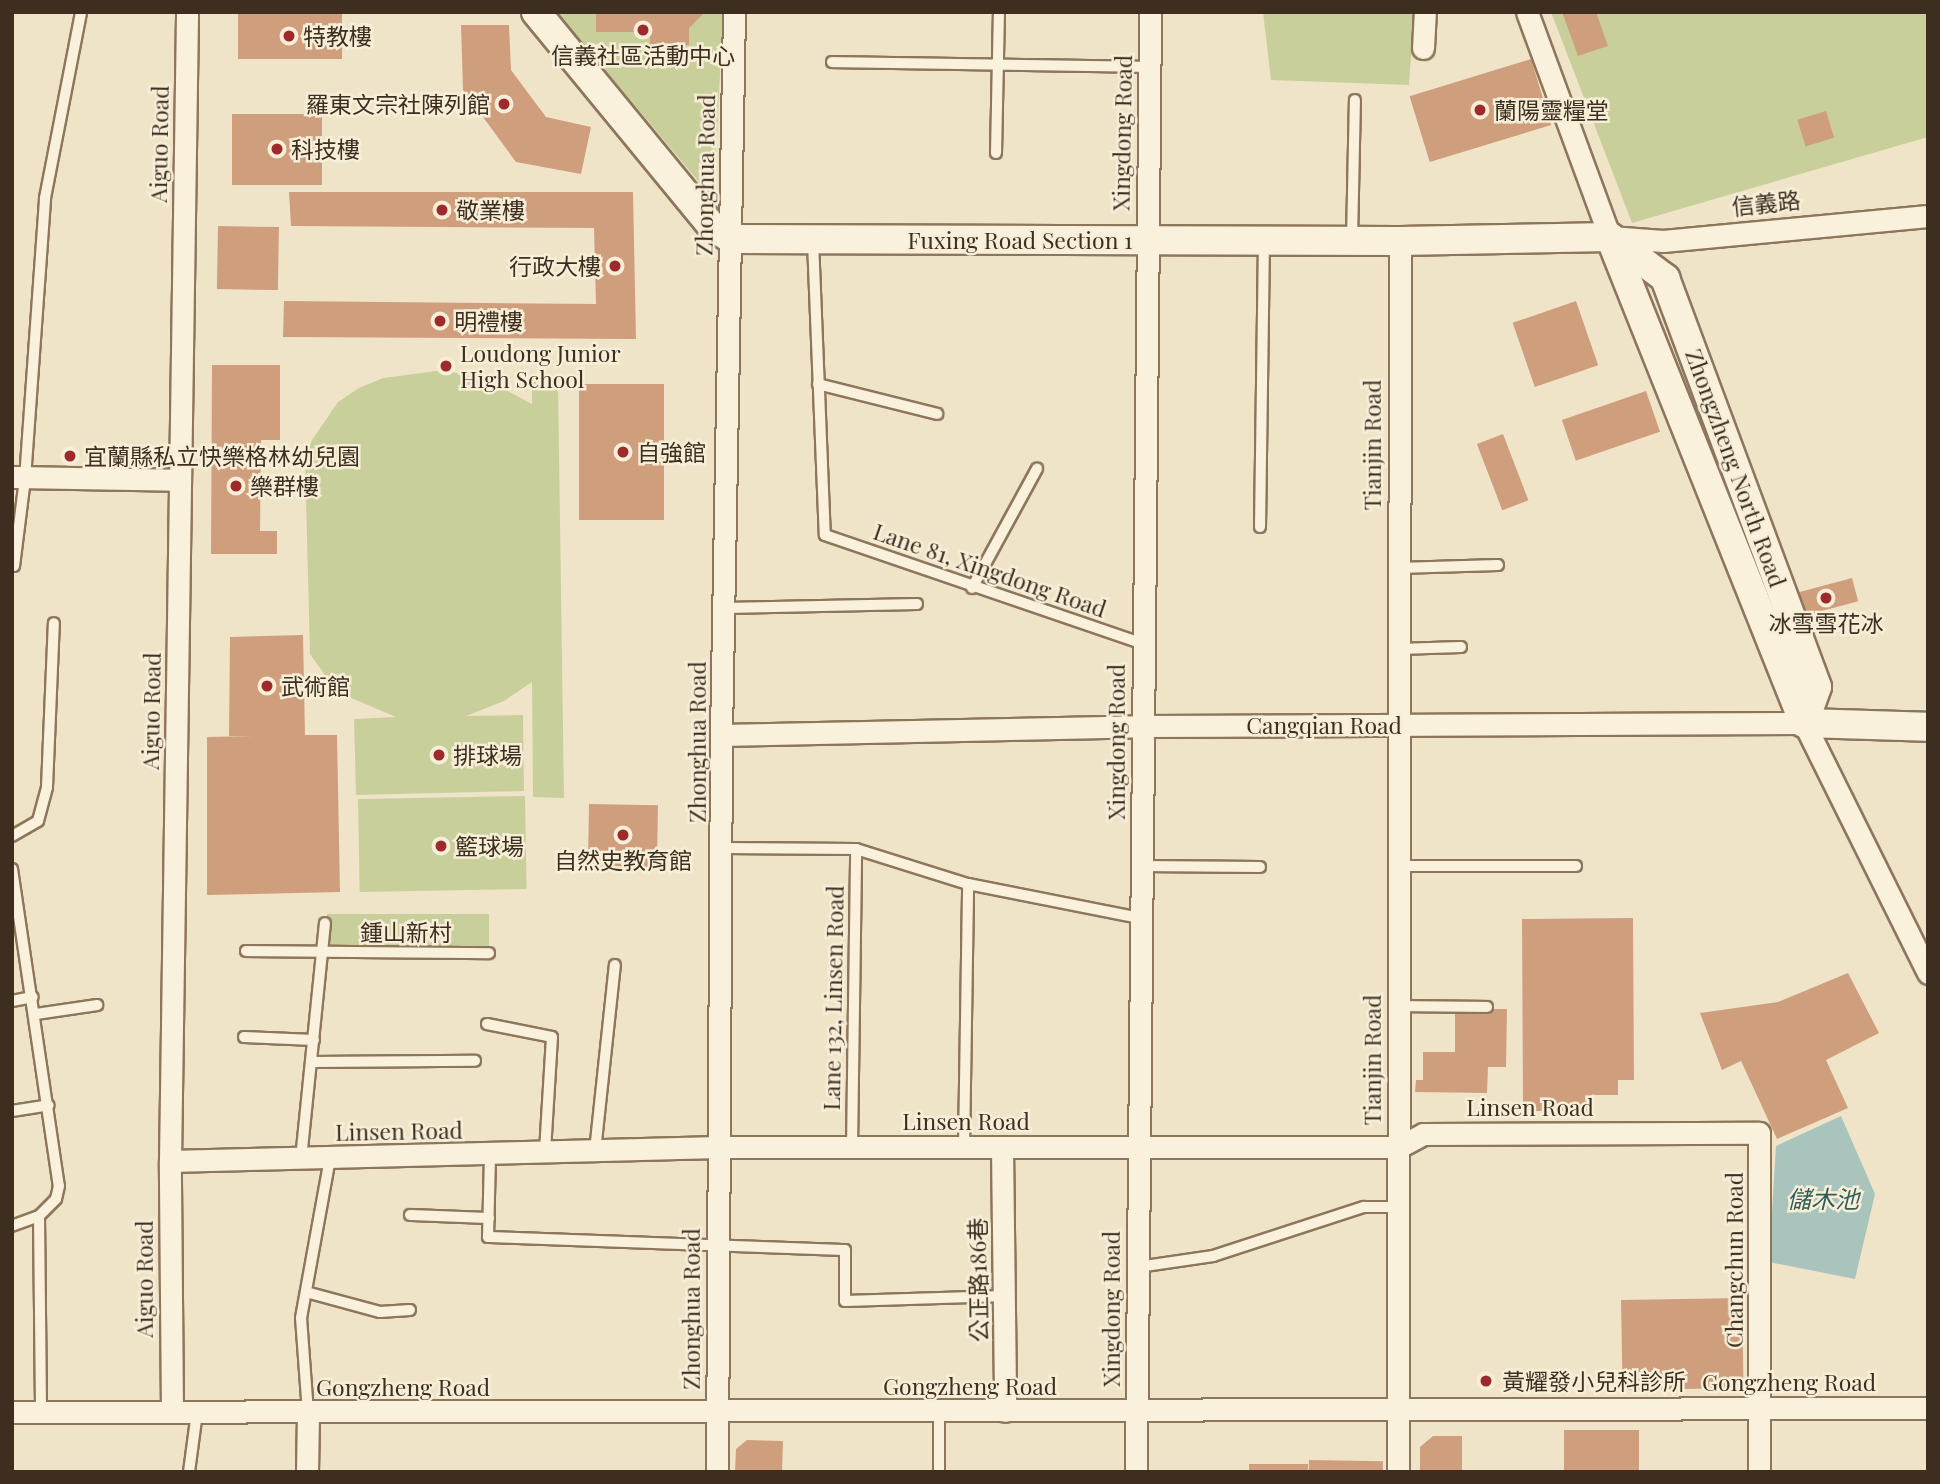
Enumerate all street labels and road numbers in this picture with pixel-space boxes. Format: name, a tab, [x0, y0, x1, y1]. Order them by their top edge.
street label: Xingdong Road	[1107, 55, 1137, 211]
street label: Aiguo Road	[144, 85, 174, 203]
street label: Zhonghua Road	[690, 94, 720, 256]
street label: 信義路	[1730, 186, 1802, 220]
street label: Fuxing Road Section 1	[907, 226, 1133, 254]
street label: Zhongzheng North Road	[1680, 345, 1792, 591]
street label: Tianjin Road	[1358, 380, 1386, 510]
street label: Lane 81, Xingdong Road	[870, 517, 1110, 623]
street label: Aiguo Road	[136, 652, 166, 770]
street label: Zhonghua Road	[683, 661, 711, 823]
street label: Xingdong Road	[1102, 664, 1130, 820]
street label: Cangqian Road	[1246, 711, 1402, 739]
street label: Lane 132, Linsen Road	[817, 885, 849, 1111]
street label: 鍾山新村	[360, 918, 452, 946]
street label: Tianjin Road	[1358, 995, 1386, 1125]
street label: Linsen Road	[1466, 1093, 1594, 1121]
street label: Linsen Road	[902, 1107, 1030, 1135]
street label: Linsen Road	[335, 1116, 463, 1146]
street label: Changchun Road	[1720, 1172, 1748, 1348]
street label: 公正路186巷	[963, 1218, 993, 1342]
street label: Aiguo Road	[130, 1220, 158, 1338]
street label: Zhonghua Road	[677, 1228, 705, 1390]
street label: Xingdong Road	[1097, 1231, 1125, 1387]
street label: Gongzheng Road	[1702, 1368, 1876, 1396]
street label: Gongzheng Road	[883, 1372, 1057, 1400]
street label: Gongzheng Road	[316, 1373, 490, 1401]

